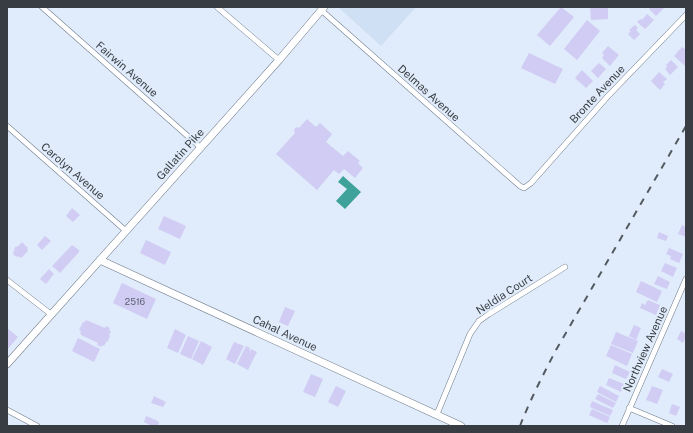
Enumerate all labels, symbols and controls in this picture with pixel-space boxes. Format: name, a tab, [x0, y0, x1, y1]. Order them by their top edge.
street label: Fairwin Avenue	[94, 39, 160, 99]
street label: Delmas Avenue	[396, 62, 462, 124]
street label: Bronte Avenue	[567, 63, 627, 125]
street label: Gallatin Pike	[154, 126, 206, 182]
street label: Carolyn Avenue	[39, 140, 107, 202]
street label: Neldia Court	[474, 271, 534, 317]
house number: 2516	[125, 296, 146, 307]
street label: Northview Avenue	[621, 304, 669, 394]
street label: Cahal Avenue	[251, 313, 319, 353]

